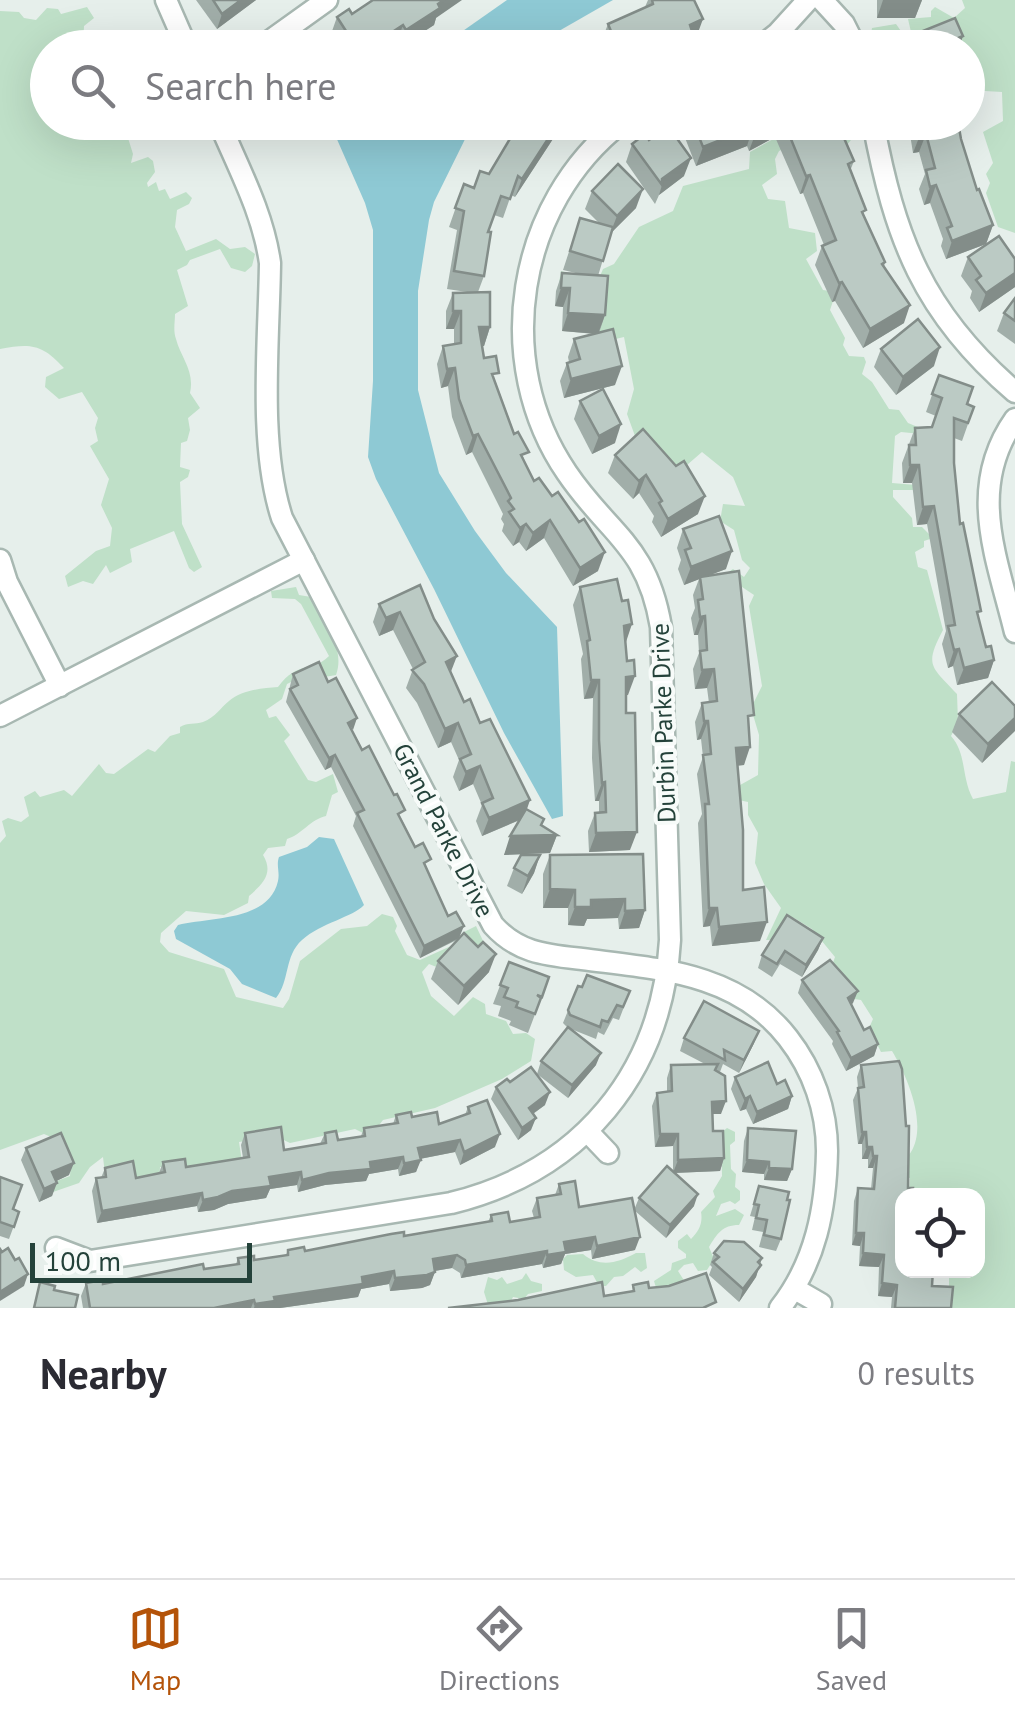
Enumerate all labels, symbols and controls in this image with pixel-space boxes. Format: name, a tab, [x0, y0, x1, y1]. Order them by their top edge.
search box	[30, 30, 985, 140]
icon: search	[65, 58, 120, 113]
text: Search here	[145, 61, 337, 110]
street label: Durbin Parke Drive	[644, 623, 682, 823]
street label: Grand Parke Drive	[386, 738, 502, 922]
map controls	[895, 1188, 985, 1278]
button: locate	[895, 1188, 985, 1278]
scale bar	[30, 1238, 252, 1282]
text: 100 m	[45, 1242, 121, 1279]
text: Nearby	[40, 1346, 167, 1401]
text: 0 results	[857, 1352, 975, 1394]
tab: Map	[128, 1601, 183, 1698]
tab: Directions	[439, 1601, 560, 1698]
tab: Saved	[816, 1601, 887, 1698]

